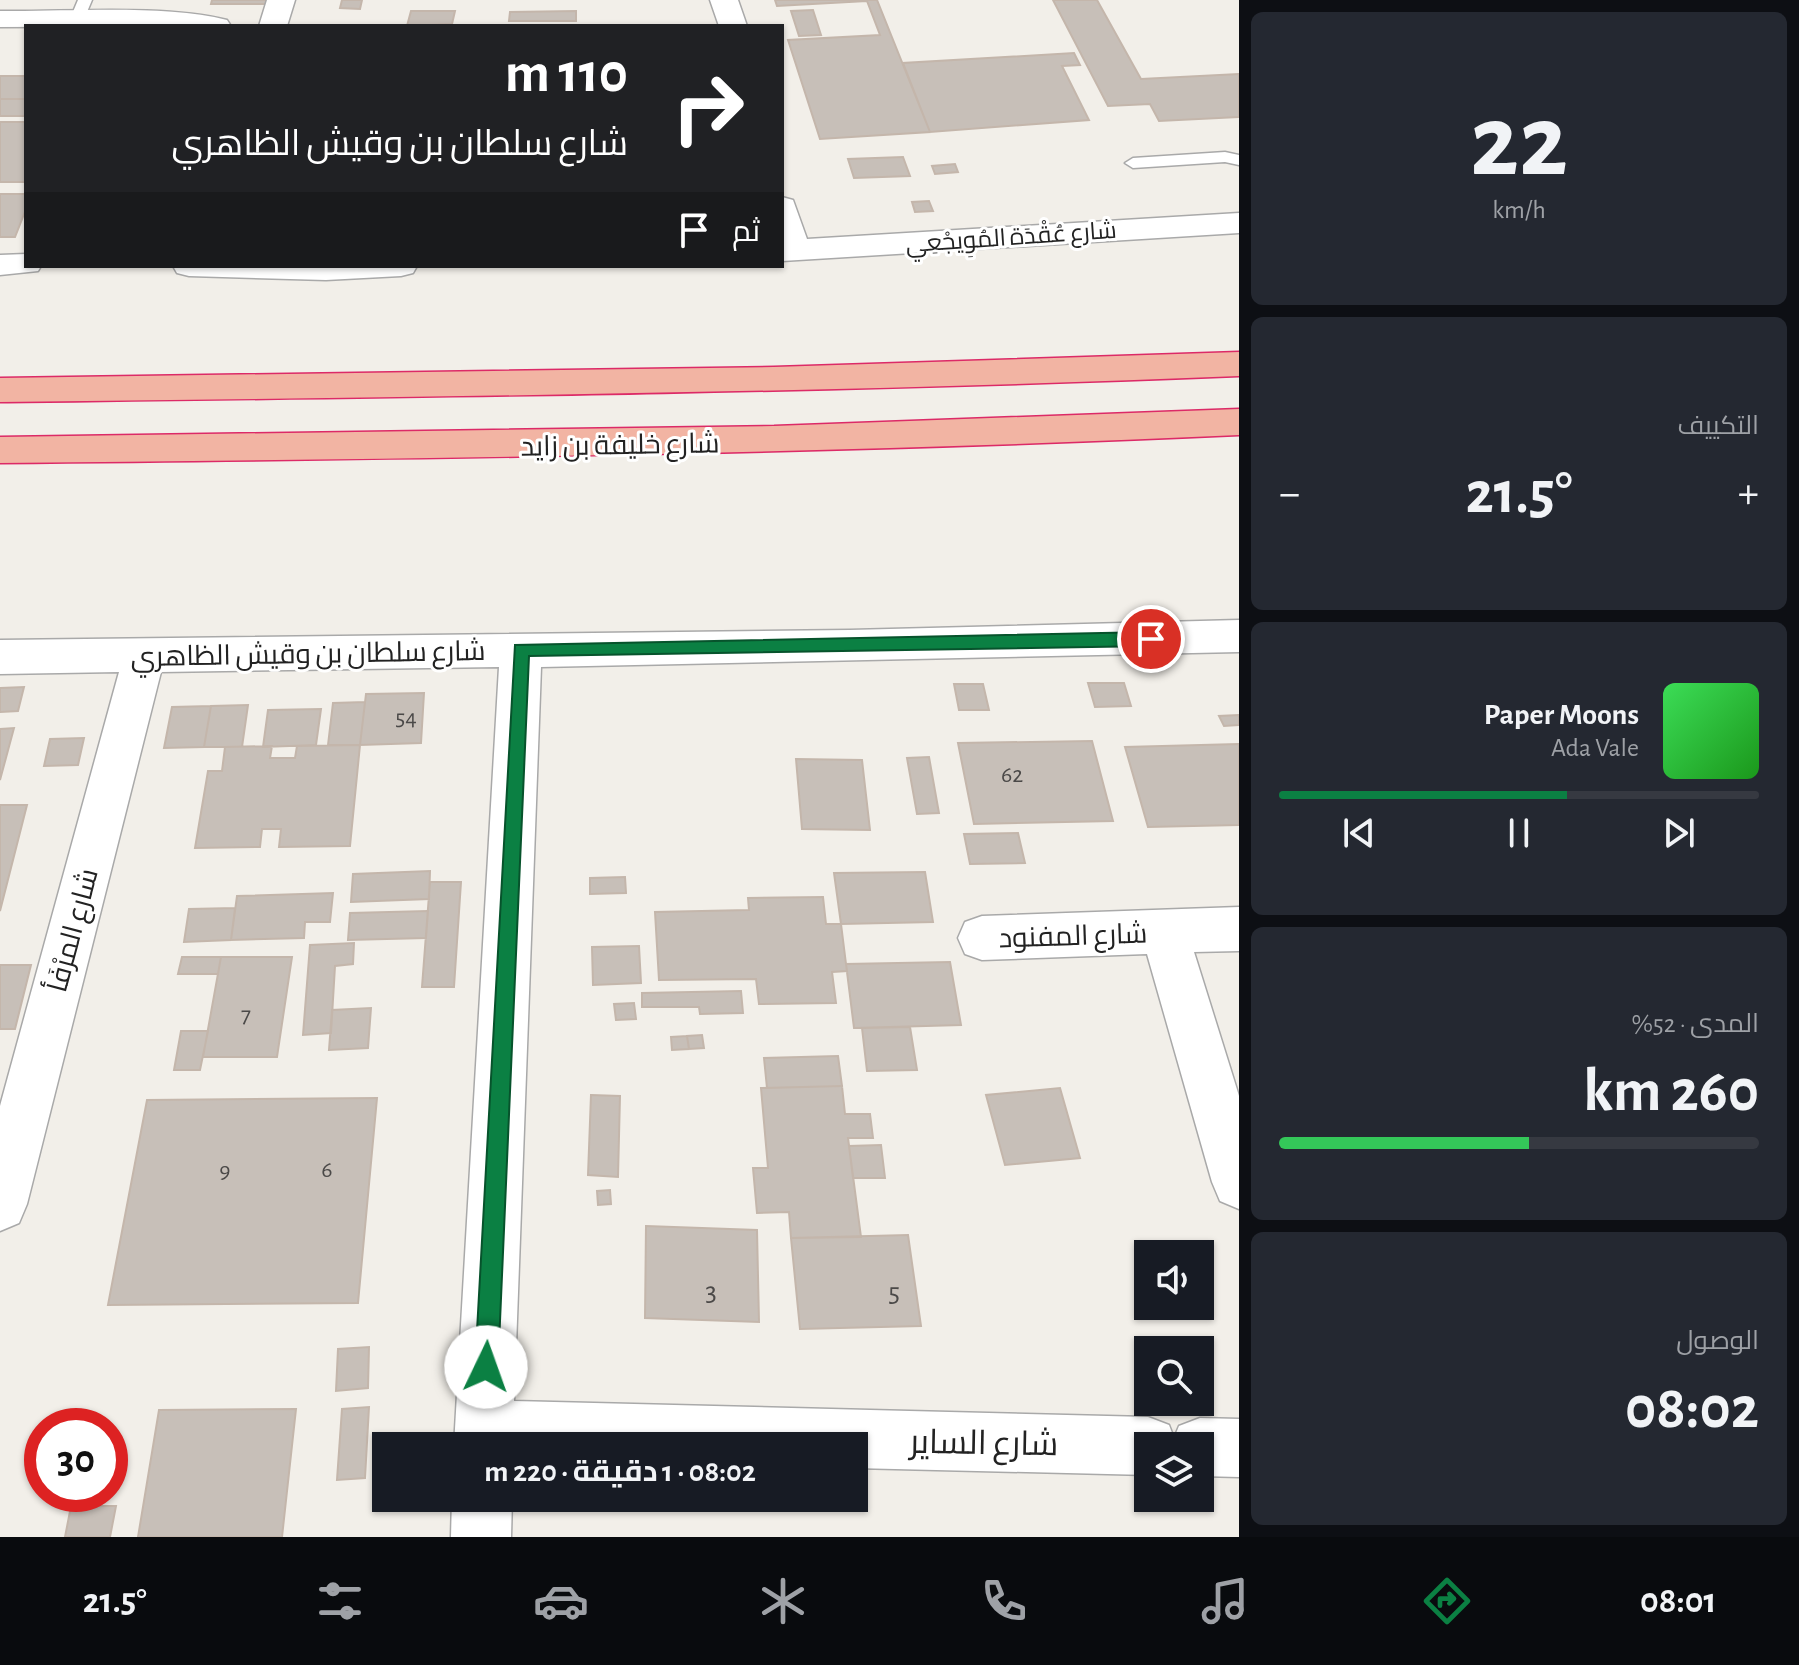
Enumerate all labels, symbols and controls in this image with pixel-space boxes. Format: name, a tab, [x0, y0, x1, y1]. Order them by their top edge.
text: 110 m	[505, 46, 628, 102]
icon: right	[656, 56, 760, 160]
text: 22	[1470, 91, 1568, 195]
text: شارع سلطان بن وقيش الظاهري	[172, 126, 628, 162]
text: km/h	[1492, 197, 1546, 223]
icon: arrive	[672, 208, 716, 252]
street label: شارع عُقْدَة المُوِيجْعِي	[905, 215, 1118, 263]
text: ثم	[732, 217, 760, 247]
text: التكييف	[1677, 413, 1759, 439]
street label: شارع خليفة بن زايد	[520, 429, 720, 465]
text: 21.5°	[1465, 464, 1573, 524]
text: −	[1279, 472, 1300, 516]
text: +	[1738, 472, 1759, 516]
pin	[1117, 605, 1185, 673]
icon: arrive	[1129, 617, 1173, 661]
street label: شارع سلطان بن وقيش الظاهري	[130, 637, 486, 678]
text: Paper Moons	[1484, 700, 1639, 730]
house number: 54	[395, 706, 417, 730]
text: Ada Vale	[1551, 735, 1639, 761]
house number: 62	[1001, 763, 1023, 787]
icon: previous	[1337, 811, 1381, 855]
icon: pause	[1497, 811, 1541, 855]
icon: next	[1657, 811, 1701, 855]
street label: شارع المرْفَأ	[39, 864, 107, 996]
street label: شارع المفنود	[998, 919, 1148, 957]
house number: 7	[241, 1003, 251, 1027]
text: المدى · 52%	[1631, 1011, 1759, 1037]
text: 260 km	[1583, 1062, 1759, 1122]
house number: 6	[321, 1158, 333, 1182]
house number: 9	[219, 1159, 231, 1183]
map controls	[1134, 1240, 1214, 1512]
button: sound	[1134, 1240, 1214, 1320]
house number: 3	[705, 1278, 717, 1306]
house number: 5	[888, 1279, 900, 1307]
position arrow	[444, 1325, 528, 1409]
text: الوصول	[1676, 1328, 1759, 1354]
button: search	[1134, 1336, 1214, 1416]
text: 08:02	[1625, 1379, 1759, 1439]
speed limit sign: 30	[24, 1408, 128, 1512]
street label: شارع الساير	[907, 1426, 1059, 1466]
button: layers	[1134, 1432, 1214, 1512]
text: 08:02 · 1 دقيقة · 220 m	[484, 1457, 756, 1487]
icon: filters	[312, 1573, 368, 1629]
icon: car	[533, 1573, 589, 1629]
icon: climate	[755, 1573, 811, 1629]
icon: phone	[976, 1573, 1032, 1629]
icon: music	[1197, 1573, 1253, 1629]
icon: directions	[1419, 1573, 1475, 1629]
text: 21.5°	[83, 1583, 147, 1619]
text: 08:01	[1640, 1583, 1716, 1619]

